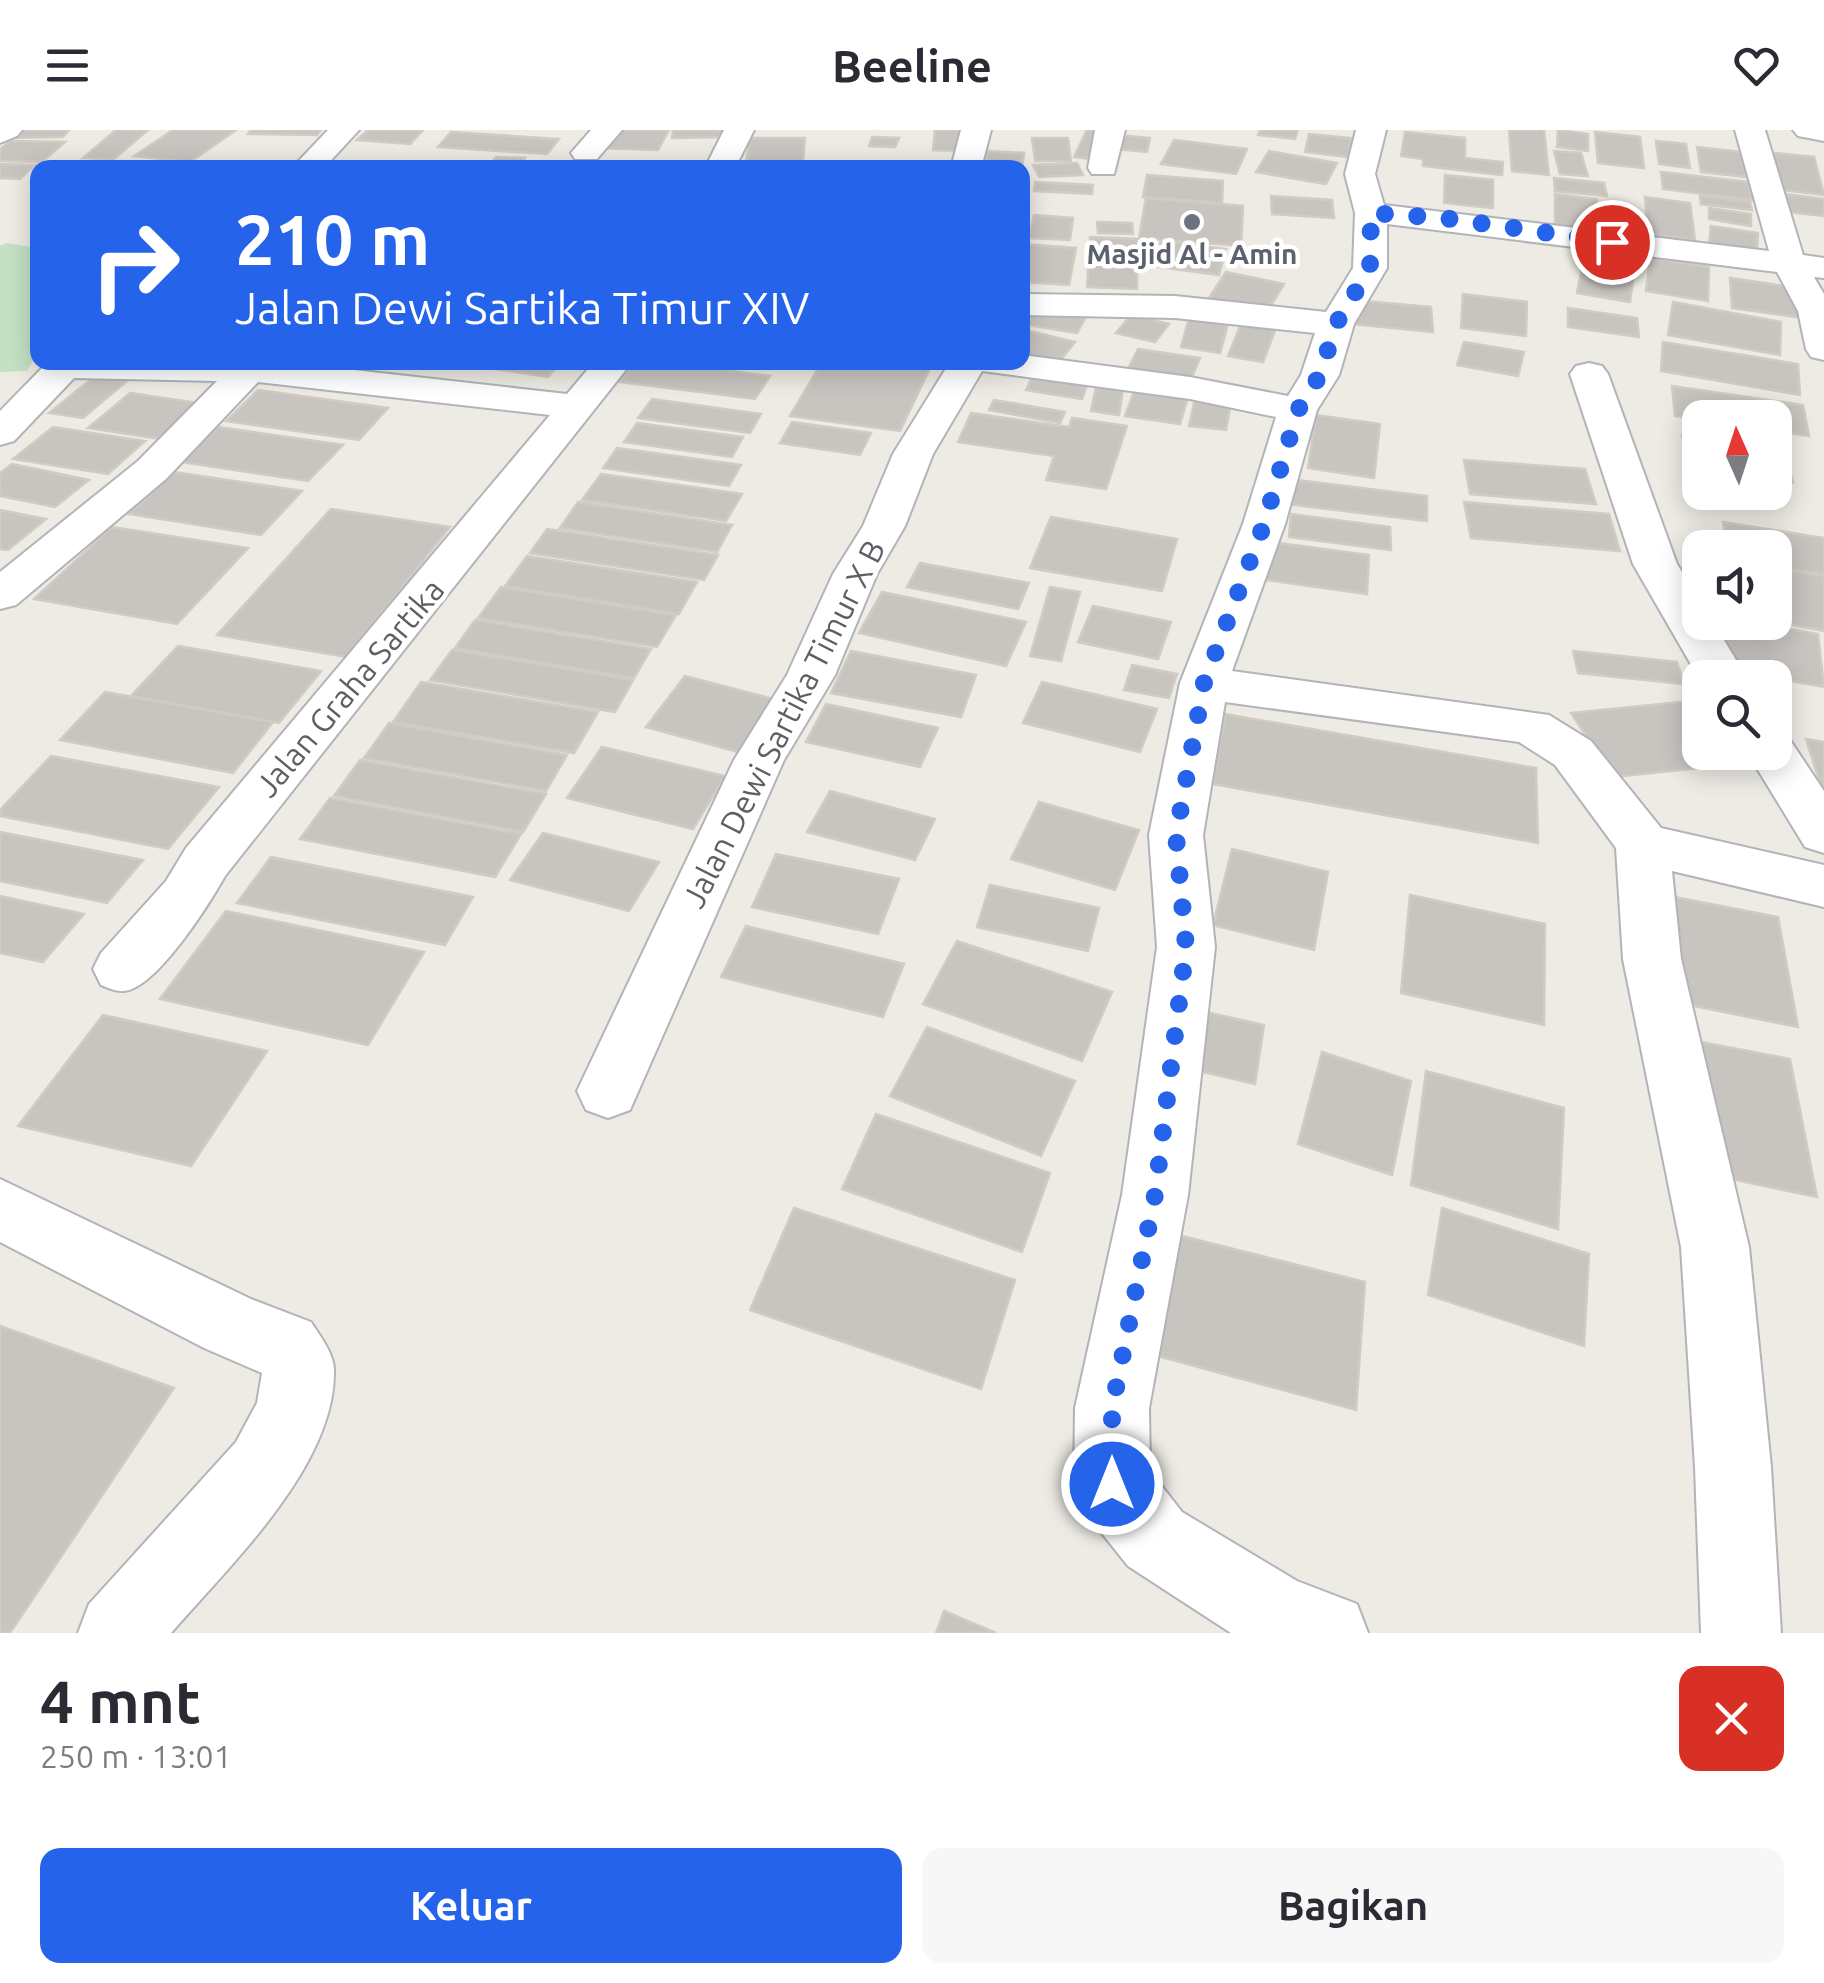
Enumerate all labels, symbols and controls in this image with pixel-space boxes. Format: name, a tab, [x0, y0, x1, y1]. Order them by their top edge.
icon: menu	[40, 38, 95, 93]
icon: heart	[1729, 38, 1784, 93]
text: Beeline	[832, 40, 992, 91]
icon: right	[70, 200, 200, 330]
text: 210 m	[235, 200, 430, 278]
pin	[1570, 200, 1655, 285]
marker: Masjid Al - Amin	[1181, 211, 1203, 233]
icon: arrive	[1585, 215, 1640, 270]
place label: Masjid Al - Amin	[1087, 238, 1297, 269]
text: Jalan Dewi Sartika Timur XIV	[235, 282, 809, 333]
north arrow	[1682, 400, 1792, 510]
map controls	[1682, 400, 1792, 770]
button: sound	[1682, 530, 1792, 640]
street label: Jalan Dewi Sartika Timur X B	[675, 534, 892, 913]
street label: Jalan Graha Sartika	[248, 571, 451, 803]
button: search	[1682, 660, 1792, 770]
position arrow	[1060, 1432, 1164, 1536]
button: close	[1679, 1666, 1784, 1771]
text: 4 mnt	[40, 1667, 201, 1734]
text: 250 m · 13:01	[40, 1738, 232, 1774]
button: Keluar	[40, 1848, 902, 1963]
button: Bagikan	[922, 1848, 1784, 1963]

